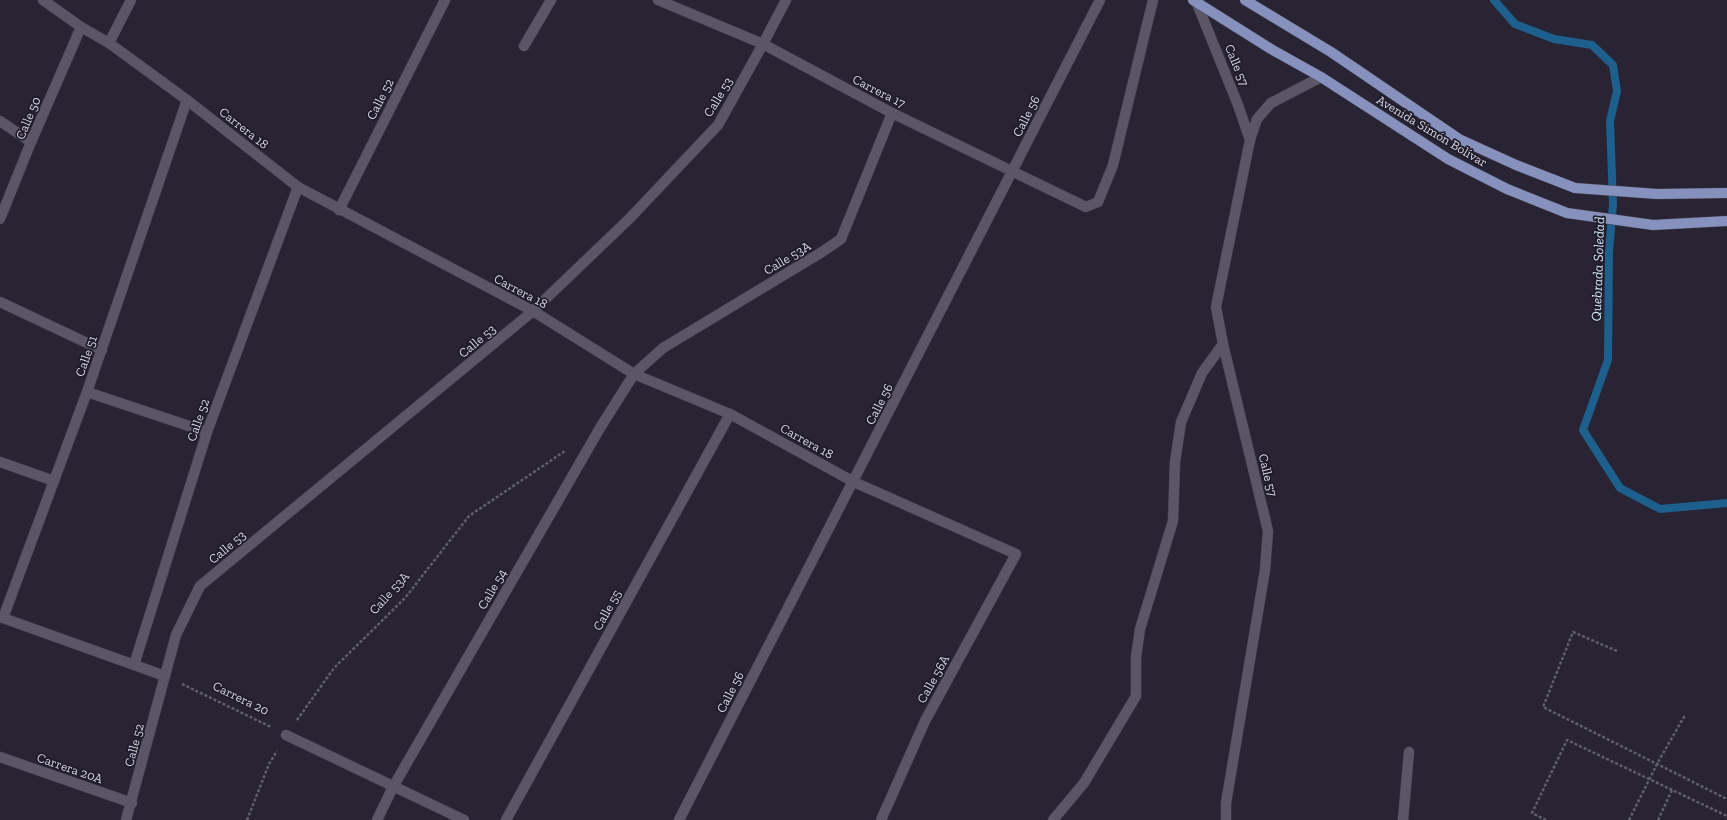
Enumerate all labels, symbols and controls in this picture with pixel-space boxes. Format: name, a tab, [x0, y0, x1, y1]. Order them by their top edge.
street label: Calle 57	[1222, 42, 1252, 88]
street label: Carrera 17	[850, 71, 908, 111]
street label: Calle 53	[700, 74, 736, 120]
street label: Calle 52	[363, 76, 397, 122]
street label: Avenida Simón Bolívar	[1374, 92, 1490, 170]
street label: Calle 56	[1009, 93, 1043, 139]
street label: Calle 50	[12, 94, 44, 142]
street label: Carrera 18	[216, 104, 272, 152]
water label: Quebrada Soledad	[1588, 216, 1608, 322]
street label: Calle 53A	[761, 238, 814, 278]
street label: Carrera 18	[492, 271, 550, 311]
street label: Calle 53	[455, 321, 499, 361]
street label: Calle 51	[72, 334, 100, 378]
street label: Calle 56	[862, 381, 896, 427]
street label: Calle 52	[184, 396, 212, 443]
street label: Carrera 18	[778, 420, 836, 462]
street label: Calle 57	[1255, 452, 1281, 498]
street label: Calle 53	[205, 527, 249, 567]
street label: Calle 54	[474, 566, 510, 612]
street label: Calle 53A	[366, 568, 412, 617]
street label: Calle 55	[590, 587, 624, 633]
street label: Calle 56A	[914, 652, 953, 706]
street label: Calle 56	[713, 669, 747, 715]
street label: Carrera 20	[210, 678, 272, 718]
street label: Calle 52	[121, 722, 147, 768]
street label: Carrera 20A	[35, 750, 106, 786]

